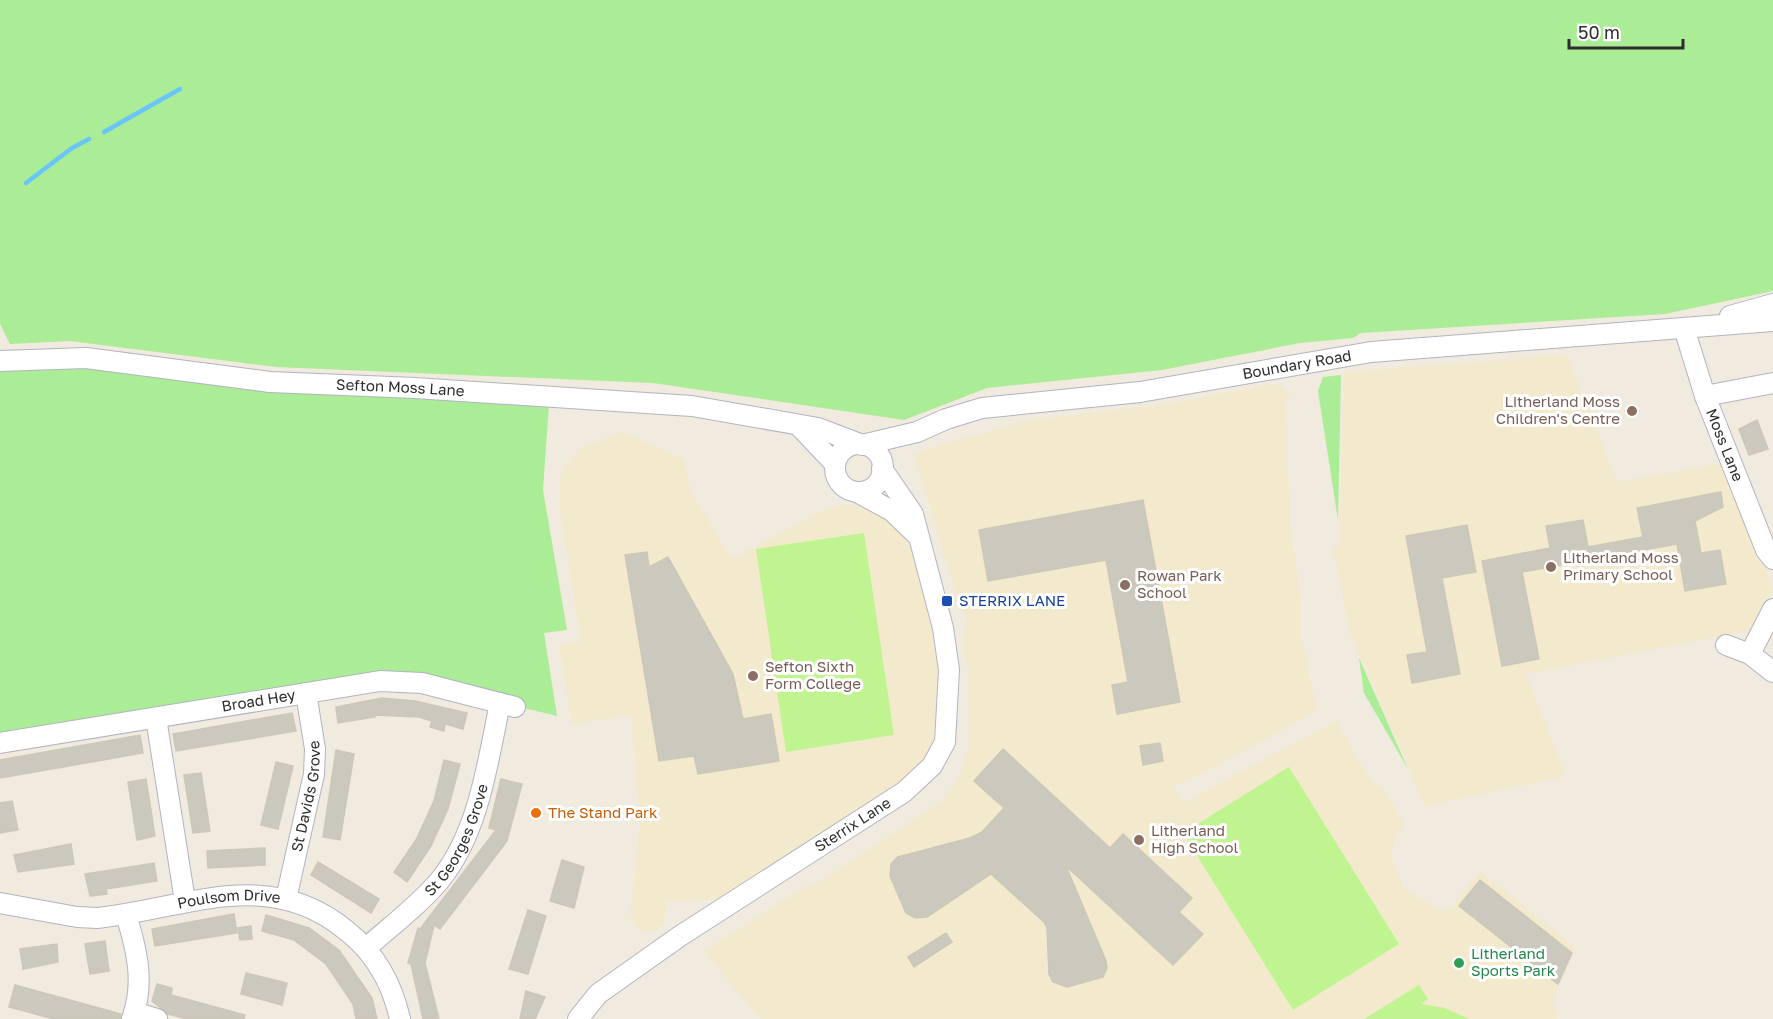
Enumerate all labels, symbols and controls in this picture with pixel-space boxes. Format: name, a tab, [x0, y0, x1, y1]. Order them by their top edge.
scale bar	[1569, 12, 1683, 50]
text: 50 m	[1578, 21, 1620, 43]
street label: Boundary Road	[1241, 346, 1353, 382]
street label: Sefton Moss Lane	[336, 375, 465, 399]
place label: Litherland Moss Children's Centre	[1496, 392, 1620, 427]
marker: Litherland Moss Children's Centre	[1625, 404, 1639, 418]
street label: Moss Lane	[1703, 406, 1748, 484]
place label: Litherland Moss Primary School	[1563, 548, 1679, 583]
marker: Litherland Moss Primary School	[1544, 560, 1558, 574]
place label: Rowan Park School	[1137, 566, 1222, 601]
marker: Rowan Park School	[1118, 578, 1132, 592]
place label: STERRIX LANE	[959, 591, 1065, 609]
marker: STERRIX LANE	[940, 594, 954, 608]
place label: Sefton Sixth Form College	[765, 657, 861, 692]
marker: Sefton Sixth Form College	[746, 669, 760, 683]
street label: Broad Hey	[220, 685, 297, 715]
street label: St Davids Grove	[287, 739, 323, 853]
street label: St Georges Grove	[420, 782, 491, 899]
street label: Sterrix Lane	[811, 793, 894, 855]
place label: The Stand Park	[548, 803, 658, 821]
marker: The Stand Park	[529, 806, 543, 820]
place label: Litherland High School	[1151, 821, 1239, 856]
marker: Litherland High School	[1132, 833, 1146, 847]
street label: Poulsom Drive	[176, 885, 283, 912]
place label: Litherland Sports Park	[1471, 944, 1556, 979]
marker: Litherland Sports Park	[1452, 956, 1466, 970]

